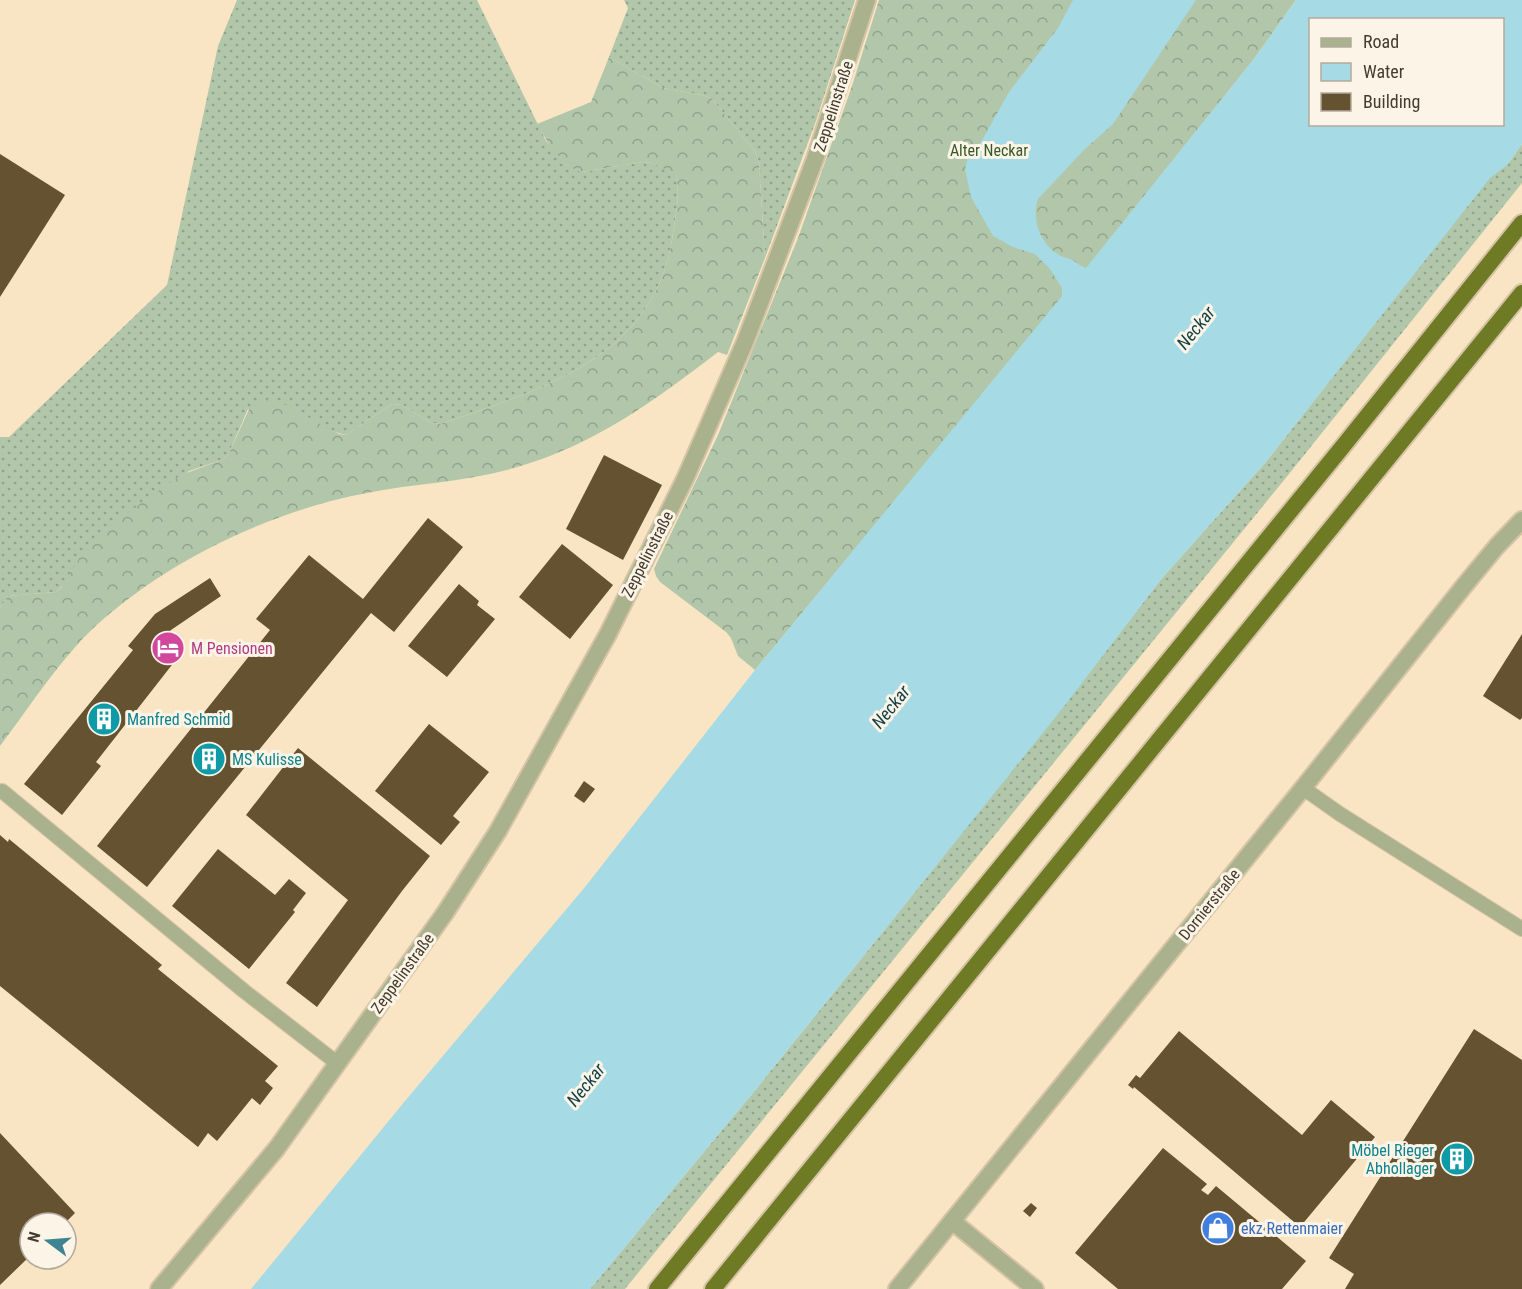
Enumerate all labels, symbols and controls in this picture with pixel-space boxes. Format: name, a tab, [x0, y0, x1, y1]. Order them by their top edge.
legend	[1309, 18, 1504, 126]
text: Road	[1363, 31, 1399, 52]
street label: Zeppelinstraße	[810, 58, 857, 154]
text: Water	[1363, 61, 1405, 82]
text: Building	[1363, 91, 1420, 112]
park label: Alter Neckar	[950, 141, 1028, 160]
water label: Neckar	[1172, 302, 1219, 353]
street label: Zeppelinstraße	[618, 508, 677, 601]
hotel icon: M Pensionen	[150, 630, 186, 666]
place label: M Pensionen	[191, 639, 273, 658]
water label: Neckar	[867, 681, 914, 732]
building icon: Manfred Schmid	[86, 701, 122, 737]
place label: Manfred Schmid	[127, 710, 230, 729]
building icon: MS Kulisse	[191, 741, 227, 777]
place label: MS Kulisse	[232, 750, 302, 769]
street label: Dornierstraße	[1175, 865, 1244, 944]
street label: Zeppelinstraße	[367, 930, 438, 1017]
water label: Neckar	[562, 1059, 609, 1110]
place label: Möbel Rieger Abhollager	[1351, 1141, 1434, 1178]
building icon: Möbel Rieger Abhollager	[1439, 1141, 1475, 1177]
shop icon: ekz Rettenmaier	[1200, 1210, 1236, 1246]
north arrow	[18, 1211, 78, 1271]
place label: ekz Rettenmaier	[1241, 1219, 1343, 1238]
text: N	[24, 1230, 45, 1244]

